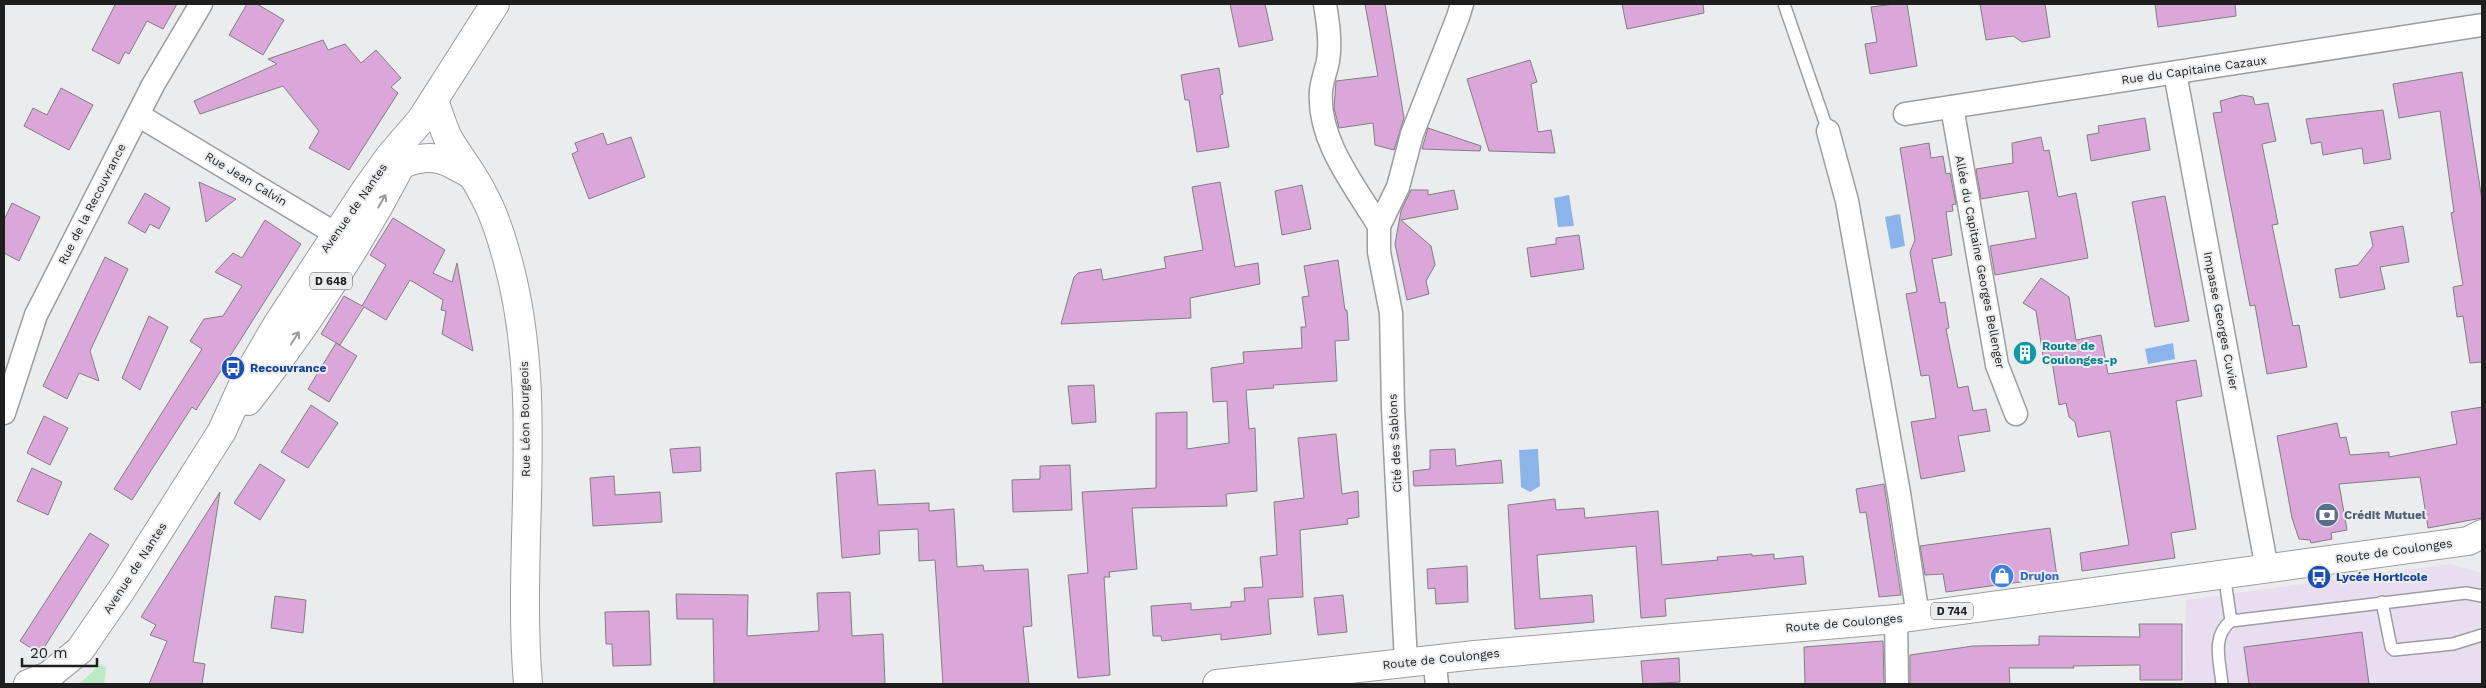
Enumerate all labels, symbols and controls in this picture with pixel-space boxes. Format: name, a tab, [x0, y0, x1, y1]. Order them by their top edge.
street label: Rue du Capitaine Cazaux	[2120, 53, 2268, 87]
street label: Rue de la Recouvrance	[55, 141, 129, 267]
street label: Rue Jean Calvin	[202, 149, 290, 209]
street label: Allée du Capitaine Georges Bellenger	[1952, 154, 2008, 370]
street label: Avenue de Nantes	[318, 160, 390, 256]
one-way arrow	[377, 193, 387, 208]
street label: Impasse Georges Cuvier	[2201, 250, 2241, 392]
road number: D 648	[310, 272, 352, 290]
one-way arrow	[290, 331, 300, 345]
place label: Route de Coulonges-p	[2042, 339, 2118, 367]
building icon: Route de Coulonges-p	[2012, 340, 2038, 366]
bus stop icon: Recouvrance	[220, 355, 246, 381]
place label: Recouvrance	[250, 361, 327, 375]
street label: Rue Léon Bourgeois	[517, 361, 533, 477]
street label: Cité des Sablons	[1385, 393, 1405, 493]
bank icon: Crédit Mutuel	[2314, 502, 2340, 528]
place label: Crédit Mutuel	[2344, 508, 2426, 522]
street label: Avenue de Nantes	[100, 520, 170, 616]
street label: Route de Coulonges	[2335, 536, 2453, 566]
shop icon: Drujon	[1989, 563, 2015, 589]
bus stop icon: Lycée Horticole	[2306, 564, 2332, 590]
place label: Drujon	[2020, 569, 2059, 583]
place label: Lycée Horticole	[2336, 570, 2428, 584]
road number: D 744	[1931, 602, 1973, 620]
street label: Route de Coulonges	[1785, 611, 1903, 635]
scale bar	[22, 636, 98, 668]
text: 20 m	[30, 644, 68, 662]
street label: Route de Coulonges	[1382, 646, 1500, 672]

